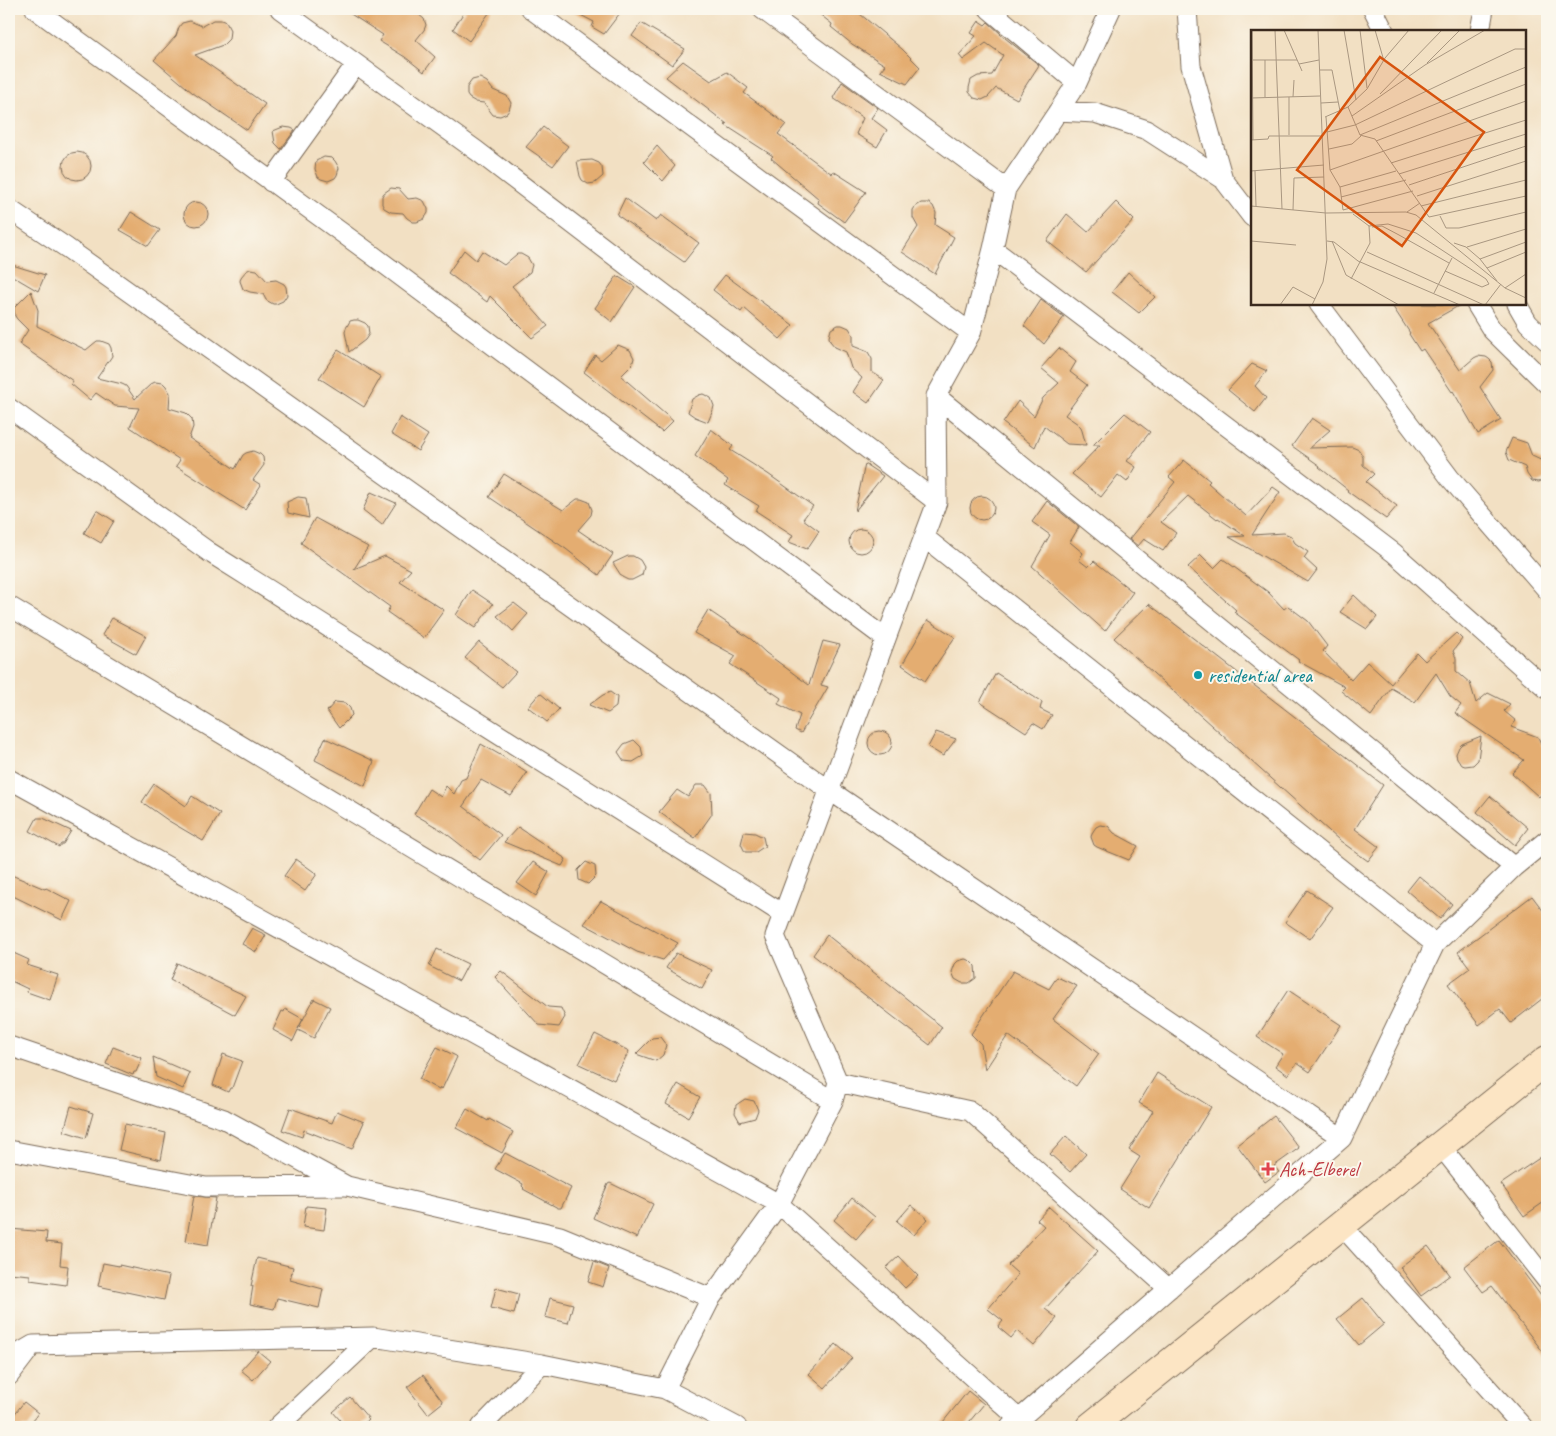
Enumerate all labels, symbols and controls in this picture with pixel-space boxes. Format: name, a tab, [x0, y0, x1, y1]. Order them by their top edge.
inset map	[1251, 30, 1526, 305]
place label: residential area	[1208, 663, 1314, 688]
marker: residential area	[1192, 669, 1204, 681]
place label: Ach-Elberel	[1279, 1157, 1362, 1182]
marker: Ach-Elberel	[1261, 1162, 1275, 1176]

